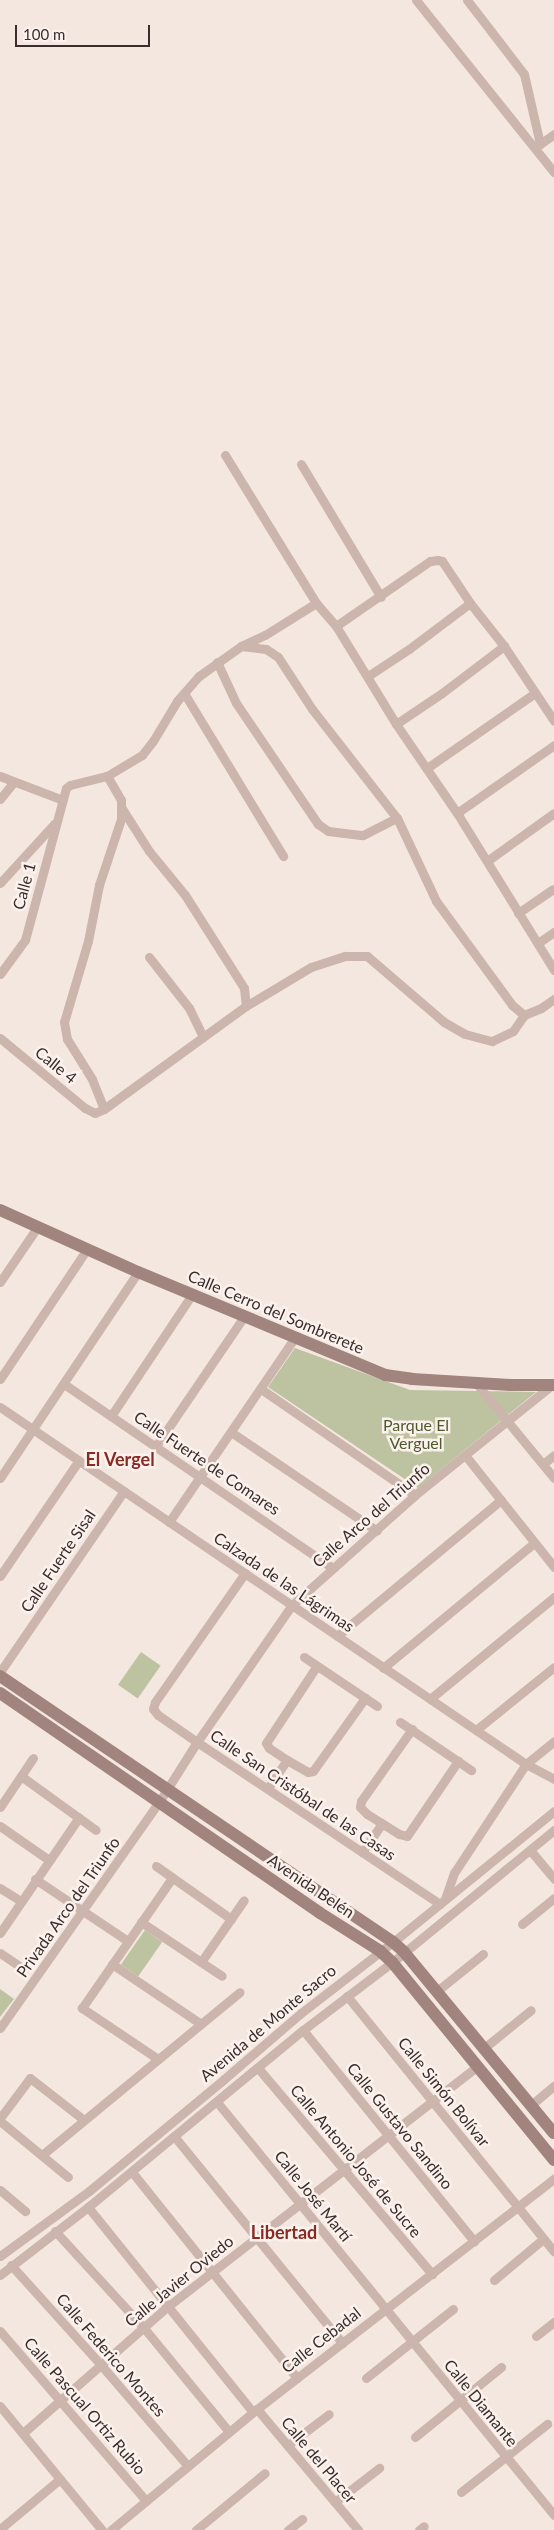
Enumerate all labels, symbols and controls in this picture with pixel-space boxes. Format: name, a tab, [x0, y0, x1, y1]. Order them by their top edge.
scale bar	[18, 15, 152, 47]
text: 100 m	[23, 25, 65, 43]
street label: Calle 1	[9, 860, 39, 912]
street label: Calle 4	[31, 1042, 81, 1088]
street label: Calle Cerro del Sombrerete	[185, 1266, 367, 1358]
street label: Calle Fuerte de Comares	[130, 1407, 284, 1519]
park label: Parque El Verguel	[383, 1415, 449, 1453]
district label: El Vergel	[85, 1448, 155, 1470]
street label: Calle Arco del Triunfo	[308, 1458, 434, 1572]
street label: Calle Fuerte Sisal	[17, 1506, 99, 1616]
street label: Calzada de las Lágrimas	[210, 1528, 358, 1636]
street label: Calle San Cristóbal de las Casas	[207, 1726, 399, 1864]
street label: Privada Arco del Triunfo	[12, 1833, 124, 1981]
street label: Avenida Belén	[264, 1850, 358, 1922]
street label: Avenida de Monte Sacro	[196, 1961, 340, 2085]
street label: Calle Simón Bolívar	[394, 2033, 494, 2151]
street label: Calle Gustavo Sandino	[343, 2059, 457, 2193]
street label: Calle Antonio José de Sucre	[286, 2080, 426, 2242]
street label: Calle José Martí	[270, 2146, 356, 2246]
district label: Libertad	[251, 2221, 317, 2243]
street label: Calle Javier Oviedo	[121, 2231, 237, 2331]
street label: Calle Federico Montes	[52, 2290, 170, 2420]
street label: Calle Cebadal	[278, 2303, 364, 2377]
street label: Calle Pascual Ortiz Rubio	[20, 2333, 150, 2479]
street label: Calle Diamante	[440, 2356, 522, 2450]
street label: Calle del Placer	[277, 2413, 361, 2507]

